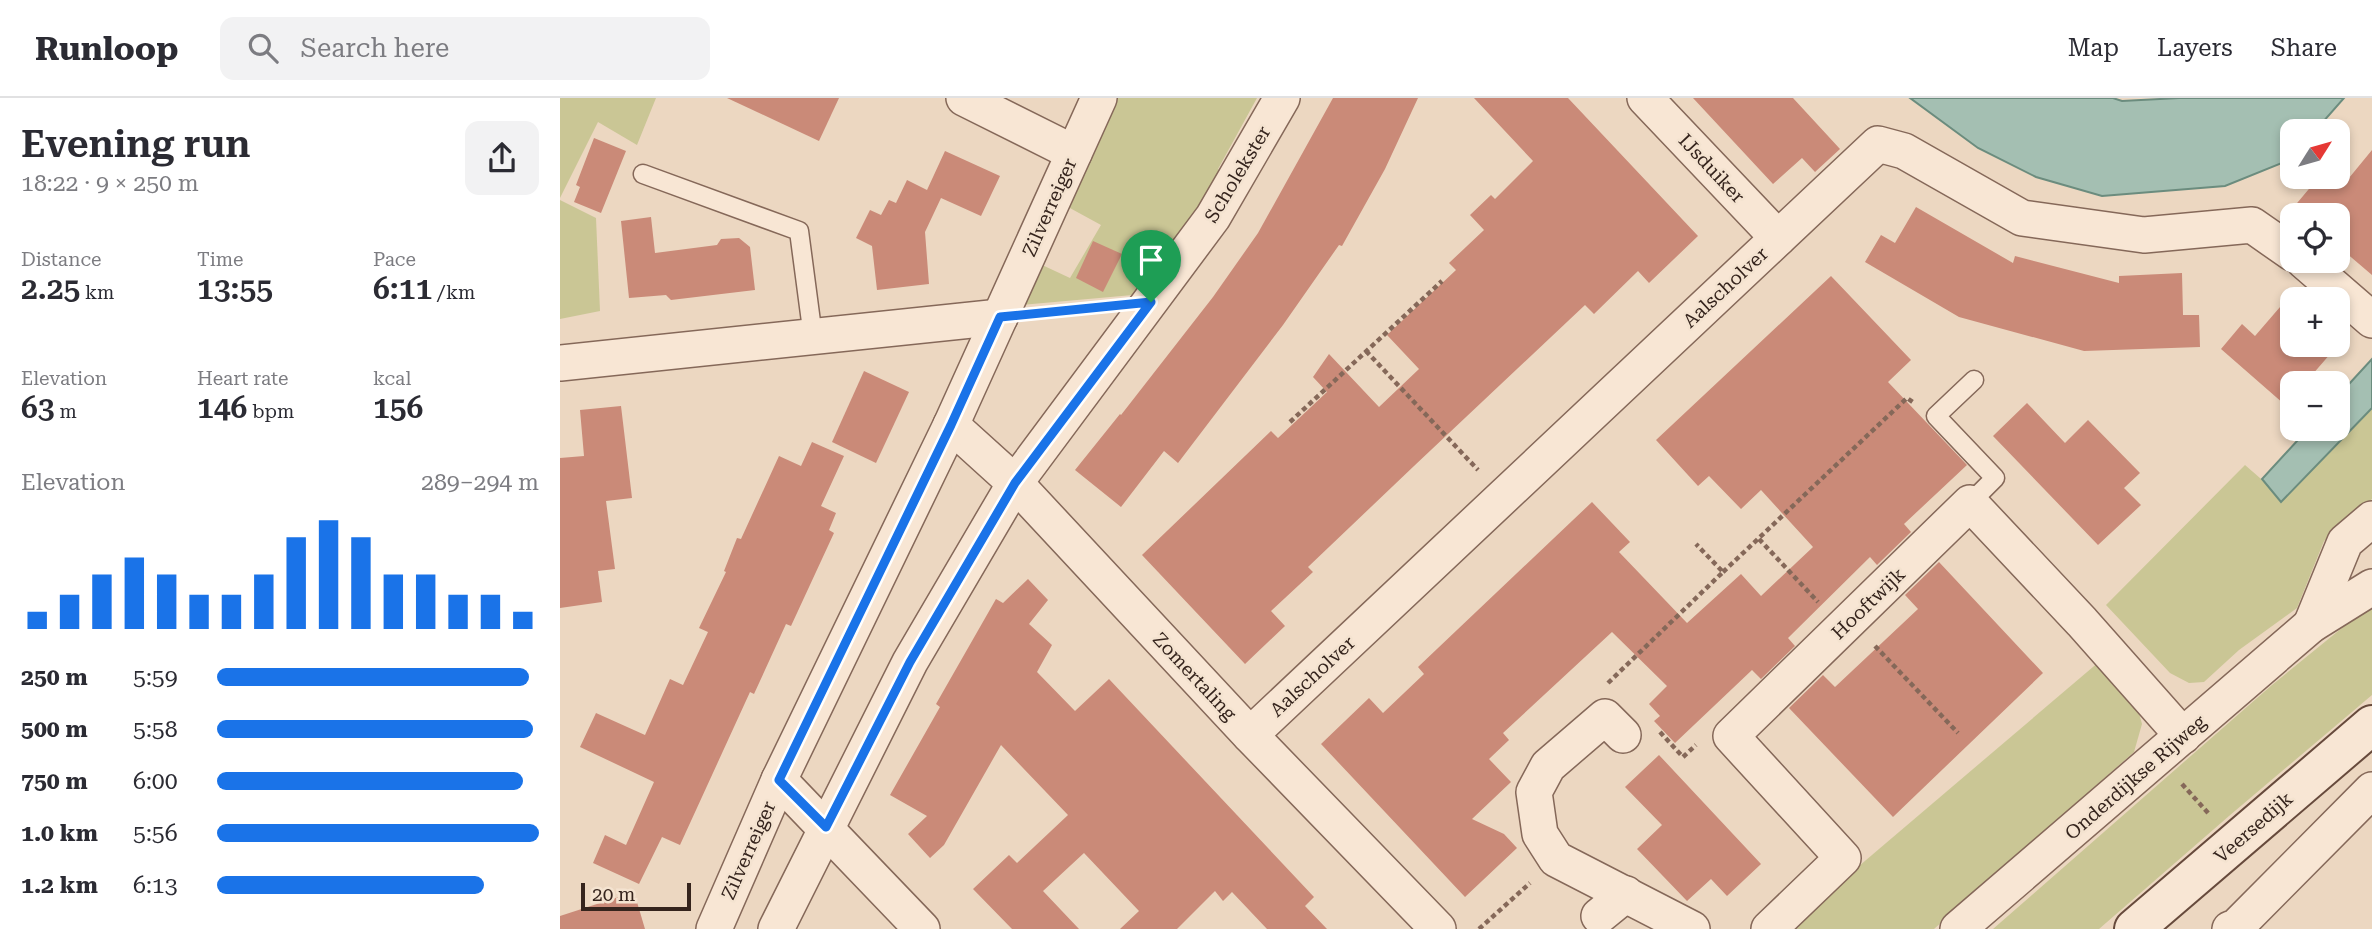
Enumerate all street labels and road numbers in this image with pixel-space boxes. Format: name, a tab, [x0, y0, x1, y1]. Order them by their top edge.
street label: Scholekster	[1200, 122, 1275, 227]
street label: IJsduiker	[1674, 129, 1750, 208]
street label: Zilverreiger	[1018, 154, 1081, 260]
street label: Aalscholver	[1678, 242, 1773, 332]
street label: Hooftwijk	[1827, 563, 1910, 644]
street label: Zomertaling	[1148, 628, 1241, 725]
street label: Aalscholver	[1265, 631, 1360, 721]
street label: Onderdijkse Rijweg	[2060, 710, 2211, 845]
street label: Veersedijk	[2209, 787, 2297, 868]
street label: Zilverreiger	[717, 797, 780, 903]

